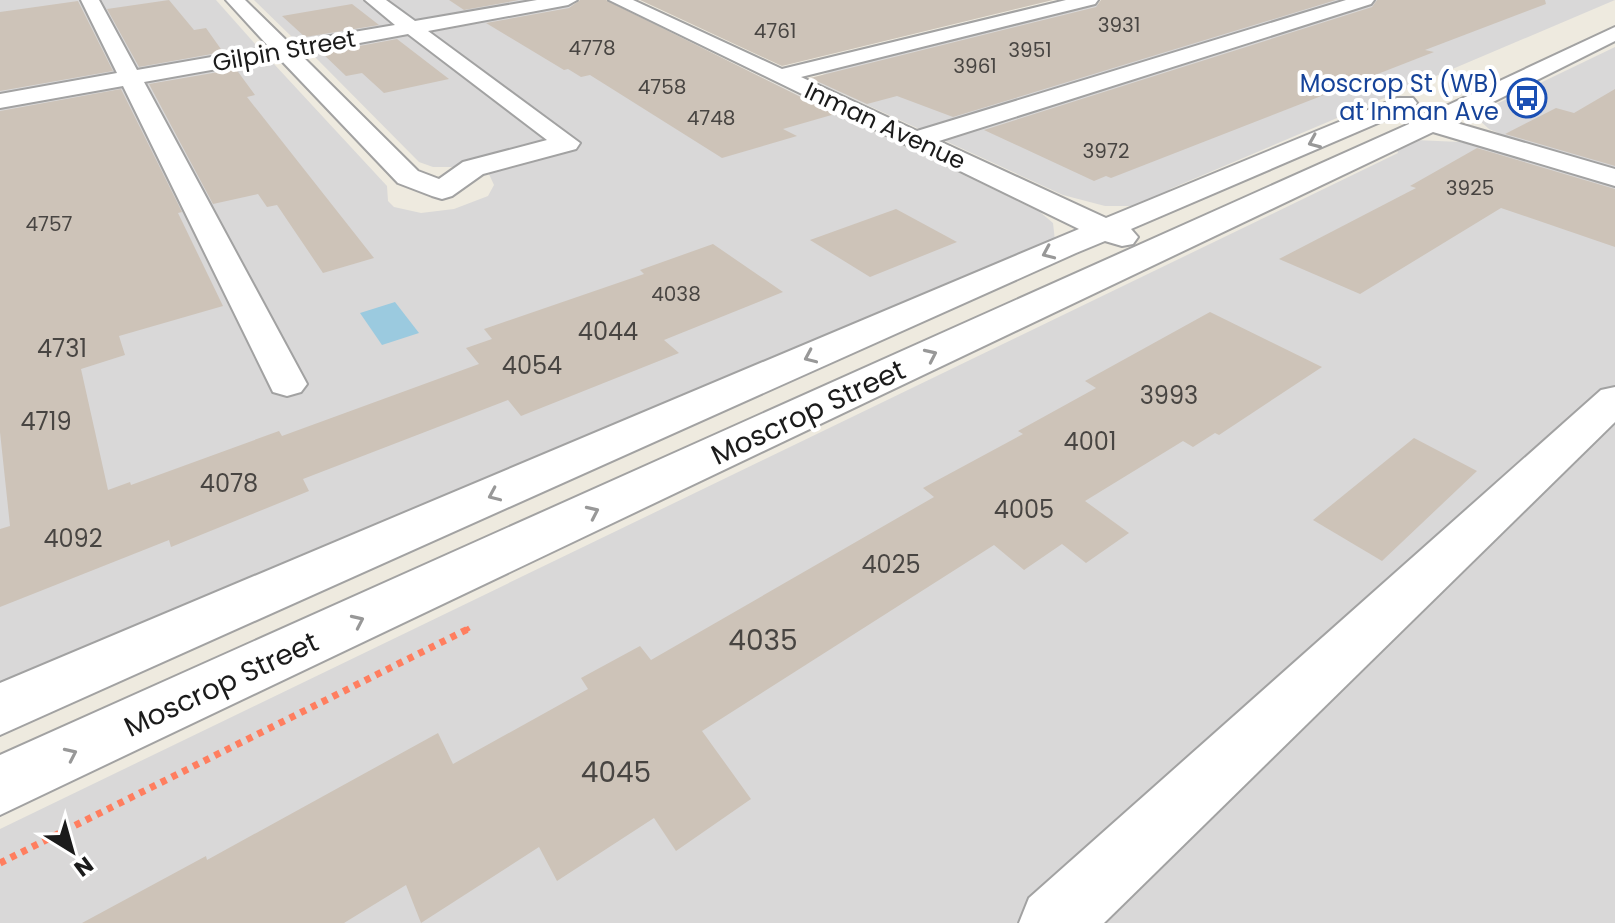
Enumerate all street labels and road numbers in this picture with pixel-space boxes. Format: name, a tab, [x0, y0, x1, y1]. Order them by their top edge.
street label: Gilpin Street	[210, 22, 358, 79]
street label: Inman Avenue	[799, 74, 971, 177]
street label: Moscrop Street	[705, 350, 912, 475]
street label: Moscrop Street	[118, 622, 325, 747]

